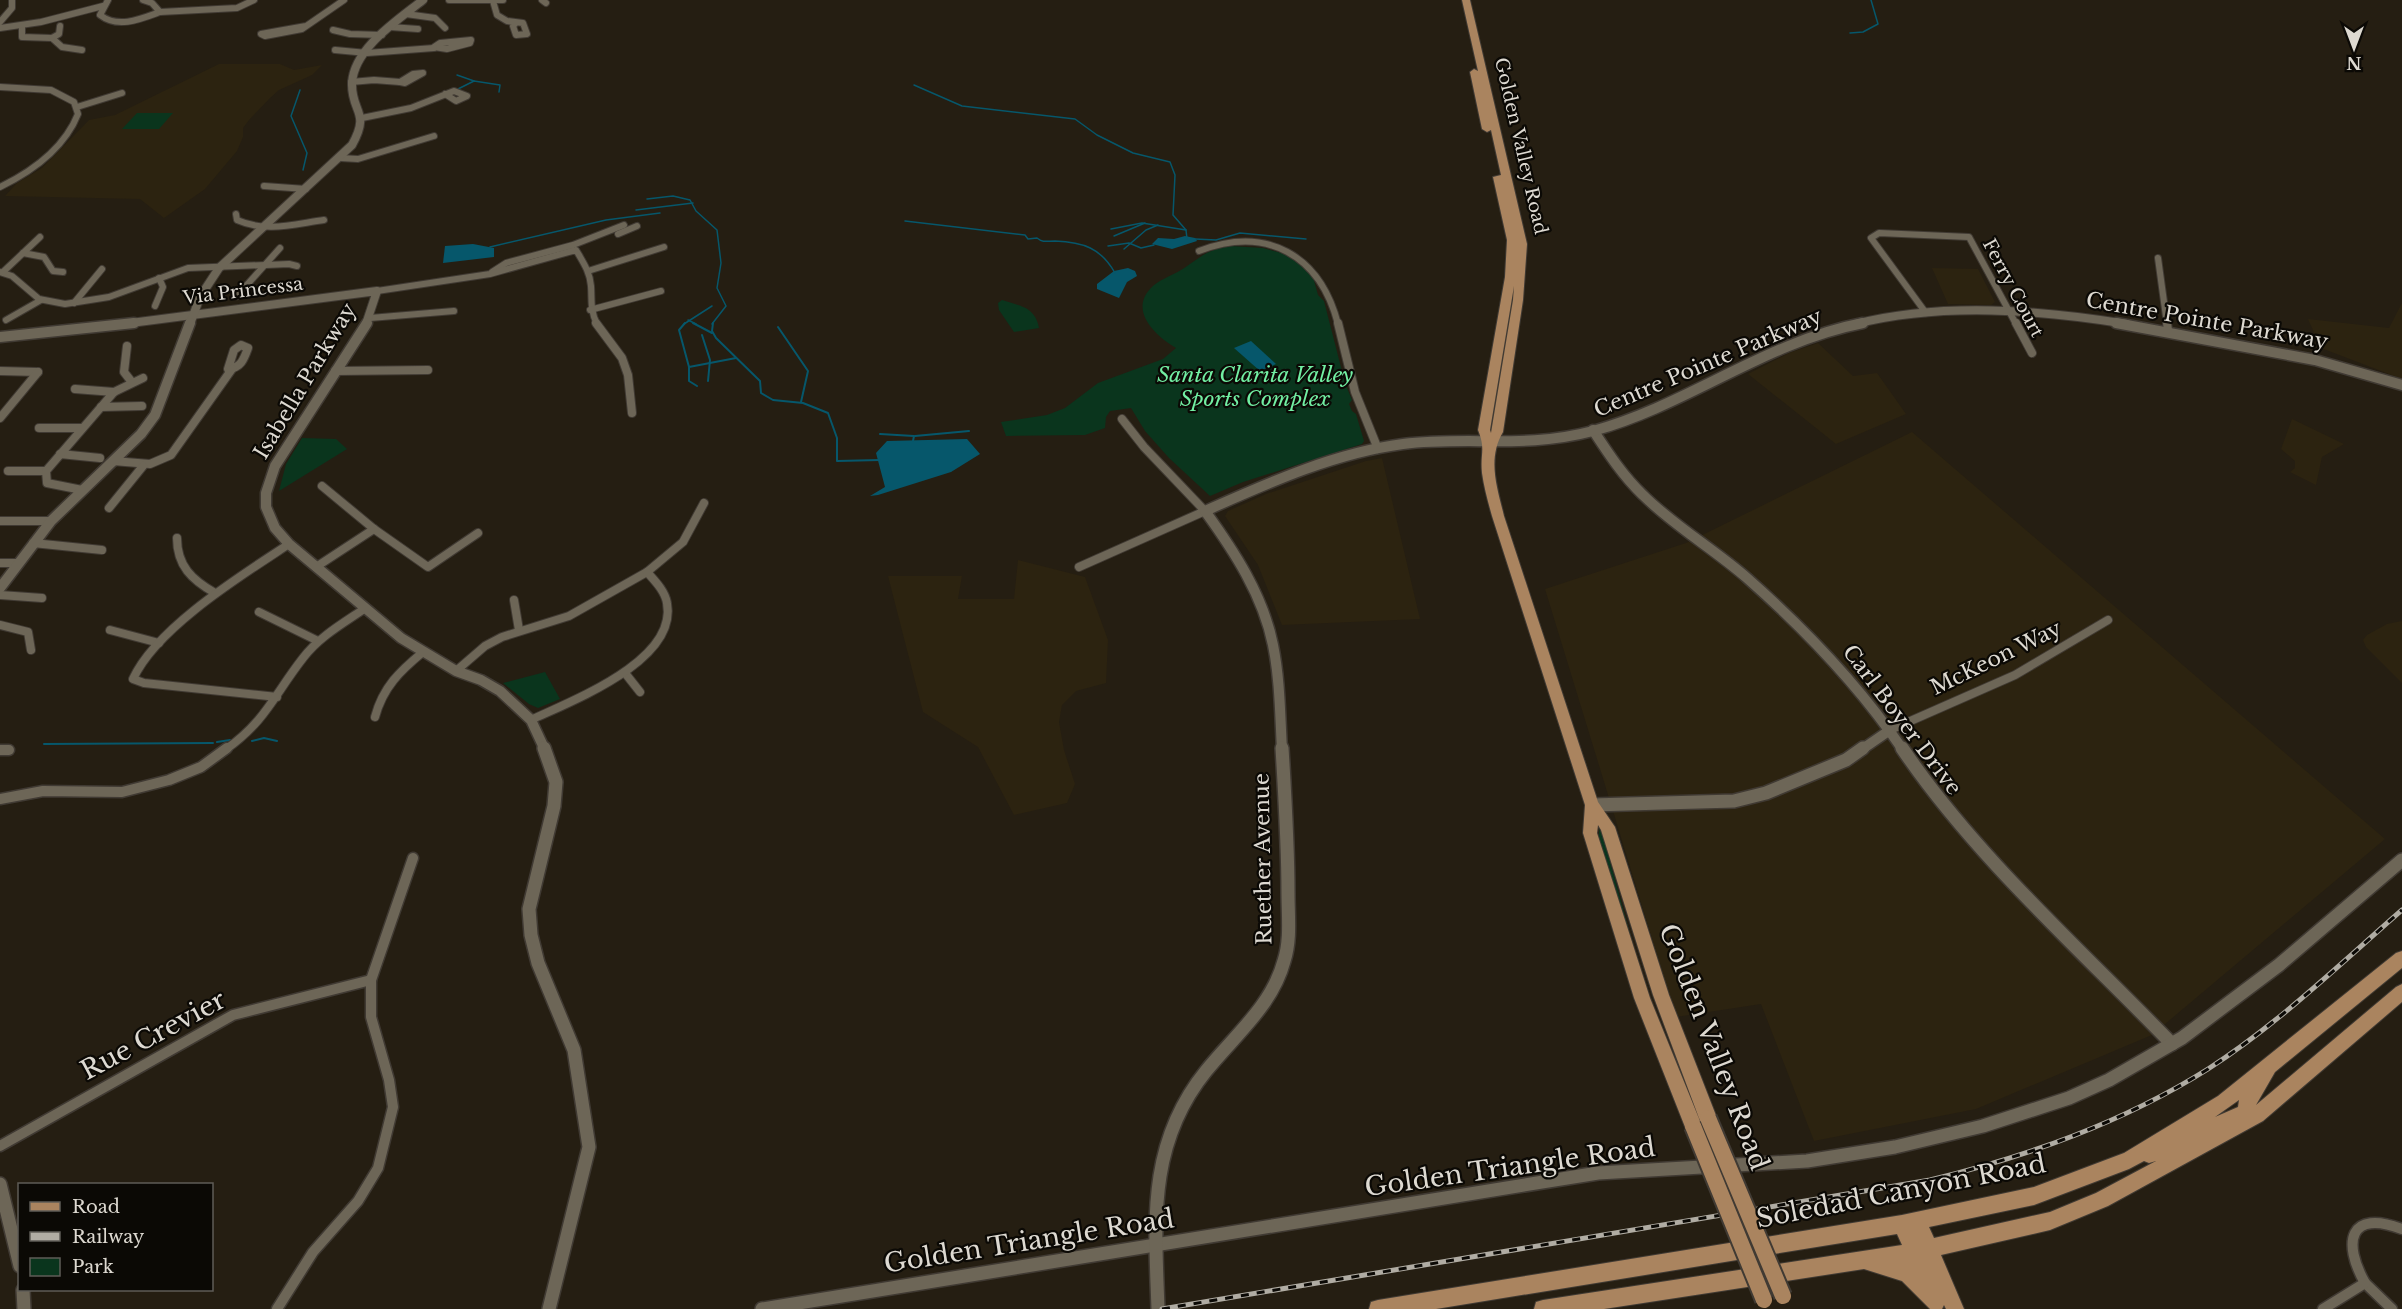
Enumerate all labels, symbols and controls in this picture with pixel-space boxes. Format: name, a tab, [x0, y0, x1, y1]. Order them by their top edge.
north arrow	[2324, 18, 2384, 78]
text: N	[2346, 53, 2362, 73]
street label: Golden Valley Road	[1490, 55, 1552, 237]
street label: Ferry Court	[1978, 235, 2048, 341]
street label: Via Princessa	[181, 273, 304, 309]
street label: Centre Pointe Parkway	[2084, 287, 2331, 355]
street label: Isabella Parkway	[248, 298, 362, 464]
street label: Centre Pointe Parkway	[1590, 303, 1827, 423]
park label: Santa Clarita Valley Sports Complex	[1157, 362, 1353, 412]
street label: McKeon Way	[1926, 615, 2066, 701]
street label: Carl Boyer Drive	[1837, 640, 1967, 800]
street label: Ruether Avenue	[1249, 773, 1277, 945]
street label: Golden Valley Road	[1652, 919, 1776, 1175]
street label: Rue Crevier	[75, 983, 232, 1087]
street label: Golden Triangle Road	[1363, 1131, 1657, 1203]
street label: Soledad Canyon Road	[1753, 1147, 2049, 1235]
legend	[18, 1183, 213, 1291]
text: Road	[72, 1196, 120, 1218]
street label: Golden Triangle Road	[882, 1202, 1176, 1280]
text: Railway	[72, 1226, 145, 1248]
text: Park	[72, 1256, 114, 1278]

